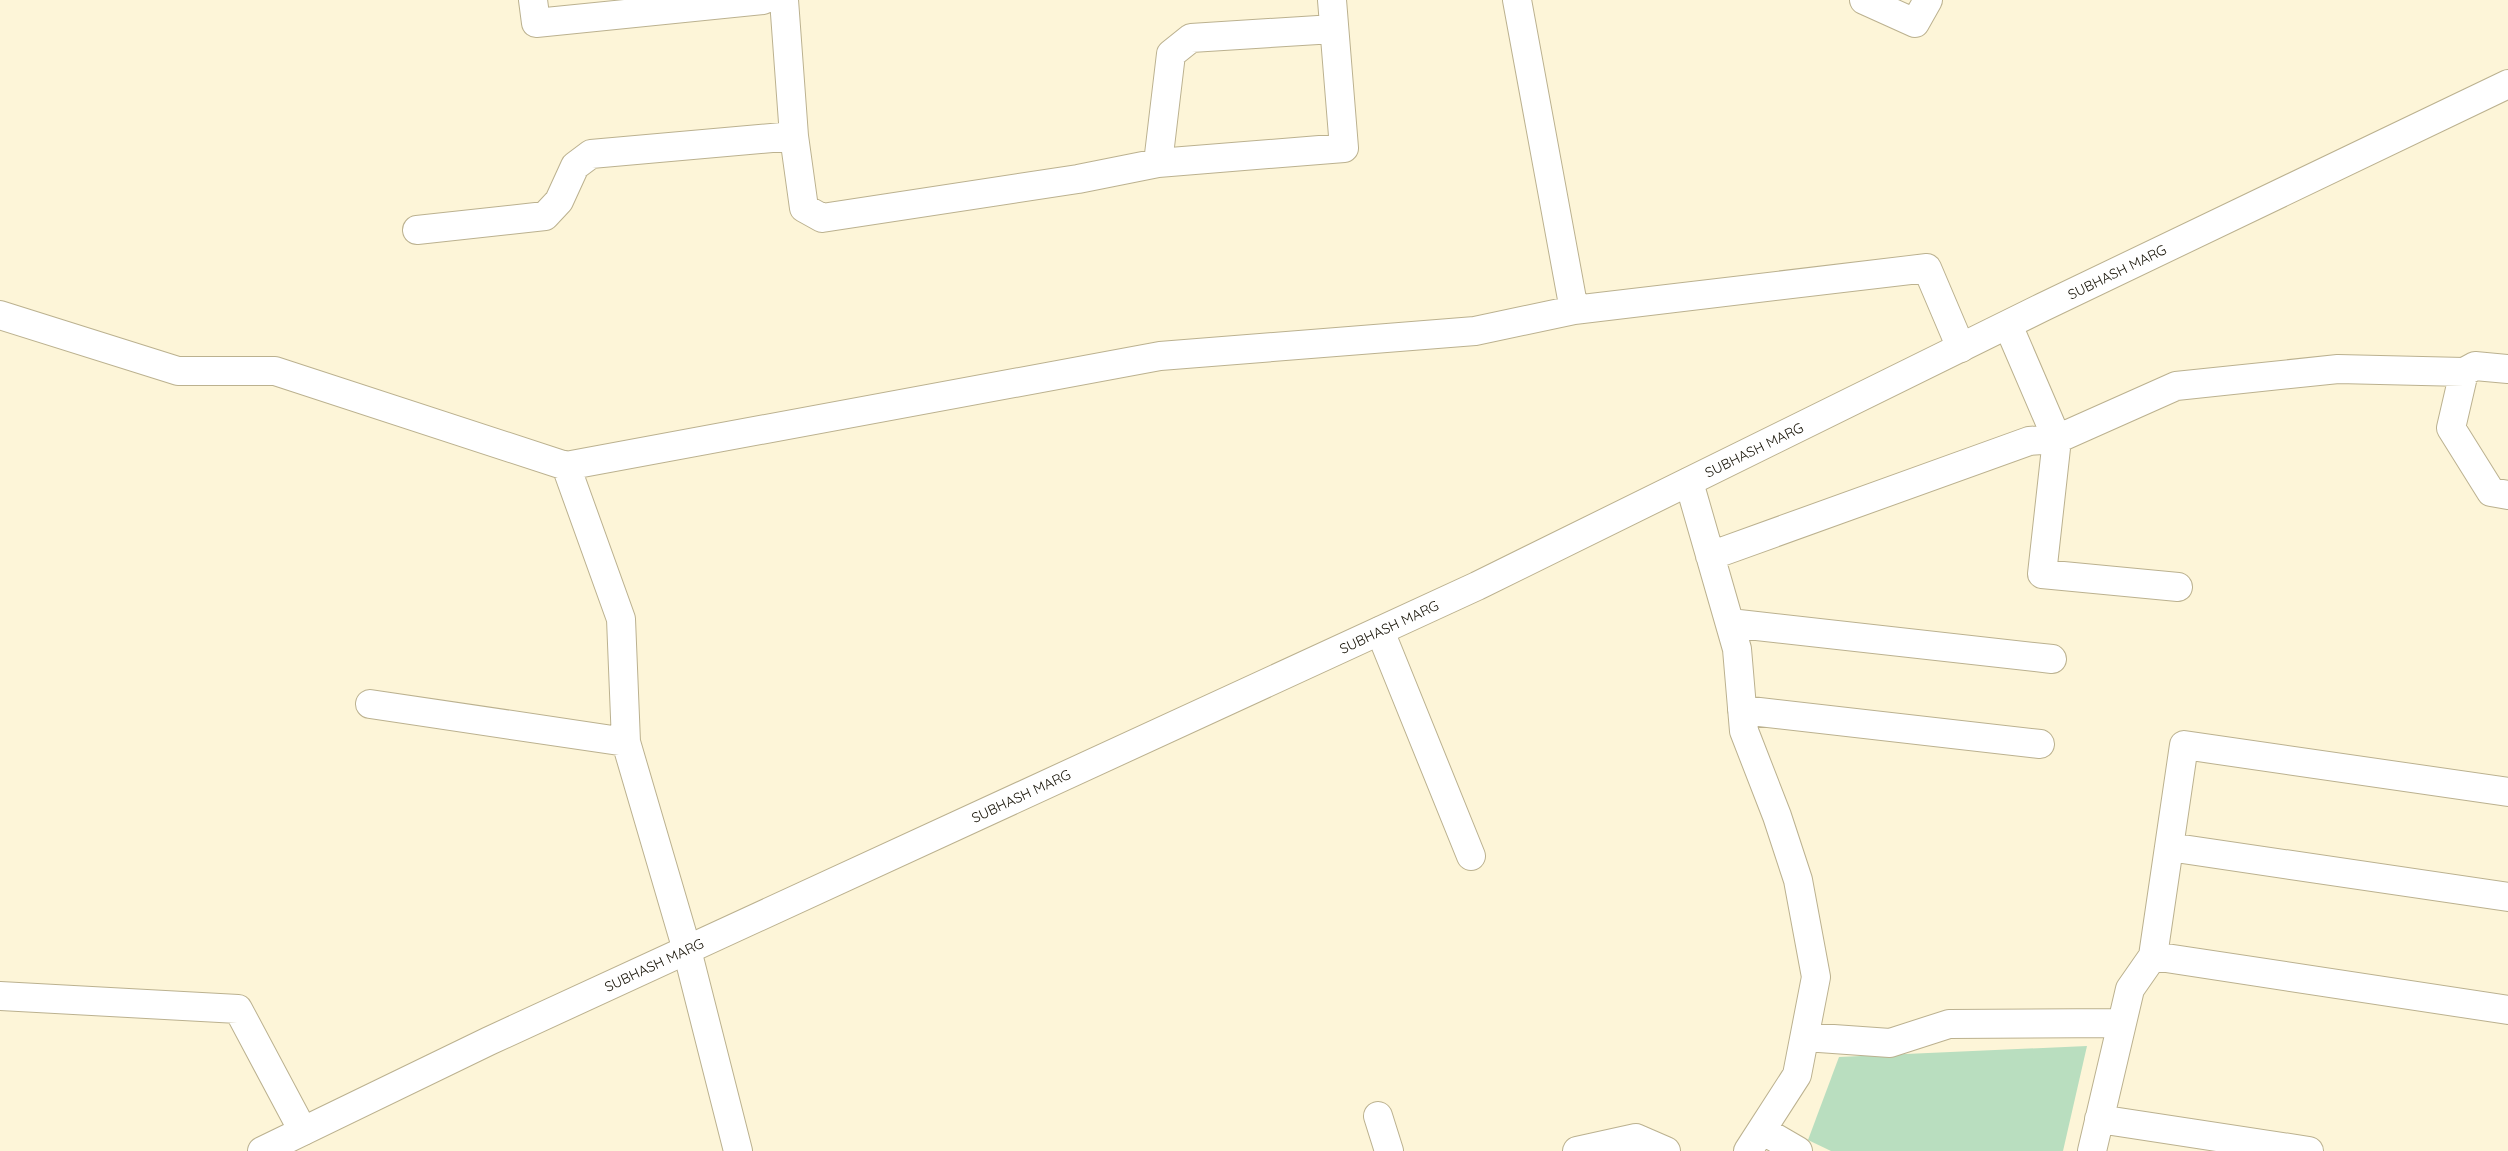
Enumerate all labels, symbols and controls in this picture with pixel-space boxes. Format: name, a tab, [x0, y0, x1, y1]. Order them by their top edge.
street label: SUBHASH MARG	[2065, 240, 2169, 304]
street label: SUBHASH MARG	[1702, 418, 1806, 482]
street label: SUBHASH MARG	[1336, 596, 1442, 658]
street label: SUBHASH MARG	[968, 765, 1074, 827]
street label: SUBHASH MARG	[601, 934, 707, 996]

